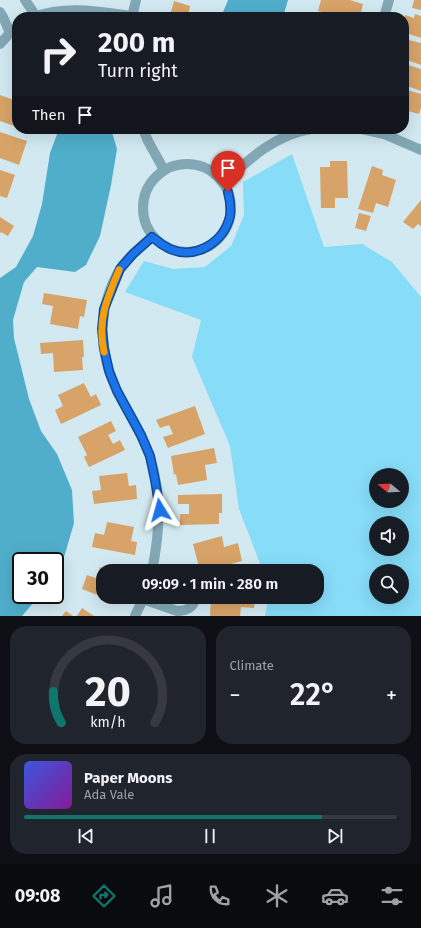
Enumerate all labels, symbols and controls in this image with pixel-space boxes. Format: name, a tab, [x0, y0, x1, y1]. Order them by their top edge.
text: 200 m	[98, 26, 176, 59]
icon: right	[32, 28, 84, 80]
text: Turn right	[98, 60, 178, 82]
icon: arrive	[74, 104, 96, 126]
text: Then	[32, 106, 66, 124]
pin	[211, 151, 245, 192]
icon: arrive	[217, 157, 239, 179]
north arrow	[369, 468, 409, 508]
map controls	[369, 468, 409, 604]
position arrow	[139, 489, 181, 531]
button: sound	[369, 516, 409, 556]
speed limit sign: 30	[12, 552, 64, 604]
button: search	[369, 564, 409, 604]
text: 09:09 · 1 min · 280 m	[142, 575, 278, 593]
text: Climate	[230, 658, 274, 673]
text: 20	[85, 667, 131, 717]
text: 22°	[290, 677, 336, 713]
text: −	[230, 682, 241, 709]
text: +	[386, 682, 397, 709]
text: km/h	[90, 714, 125, 731]
text: Paper Moons	[84, 769, 172, 787]
text: Ada Vale	[84, 787, 134, 802]
icon: previous	[75, 825, 97, 847]
icon: pause	[199, 825, 221, 847]
icon: next	[324, 825, 346, 847]
icon: directions	[90, 882, 118, 910]
icon: music	[148, 882, 176, 910]
icon: phone	[205, 882, 233, 910]
icon: climate	[263, 882, 291, 910]
icon: car	[321, 882, 349, 910]
icon: filters	[378, 882, 406, 910]
text: 09:08	[15, 885, 61, 907]

